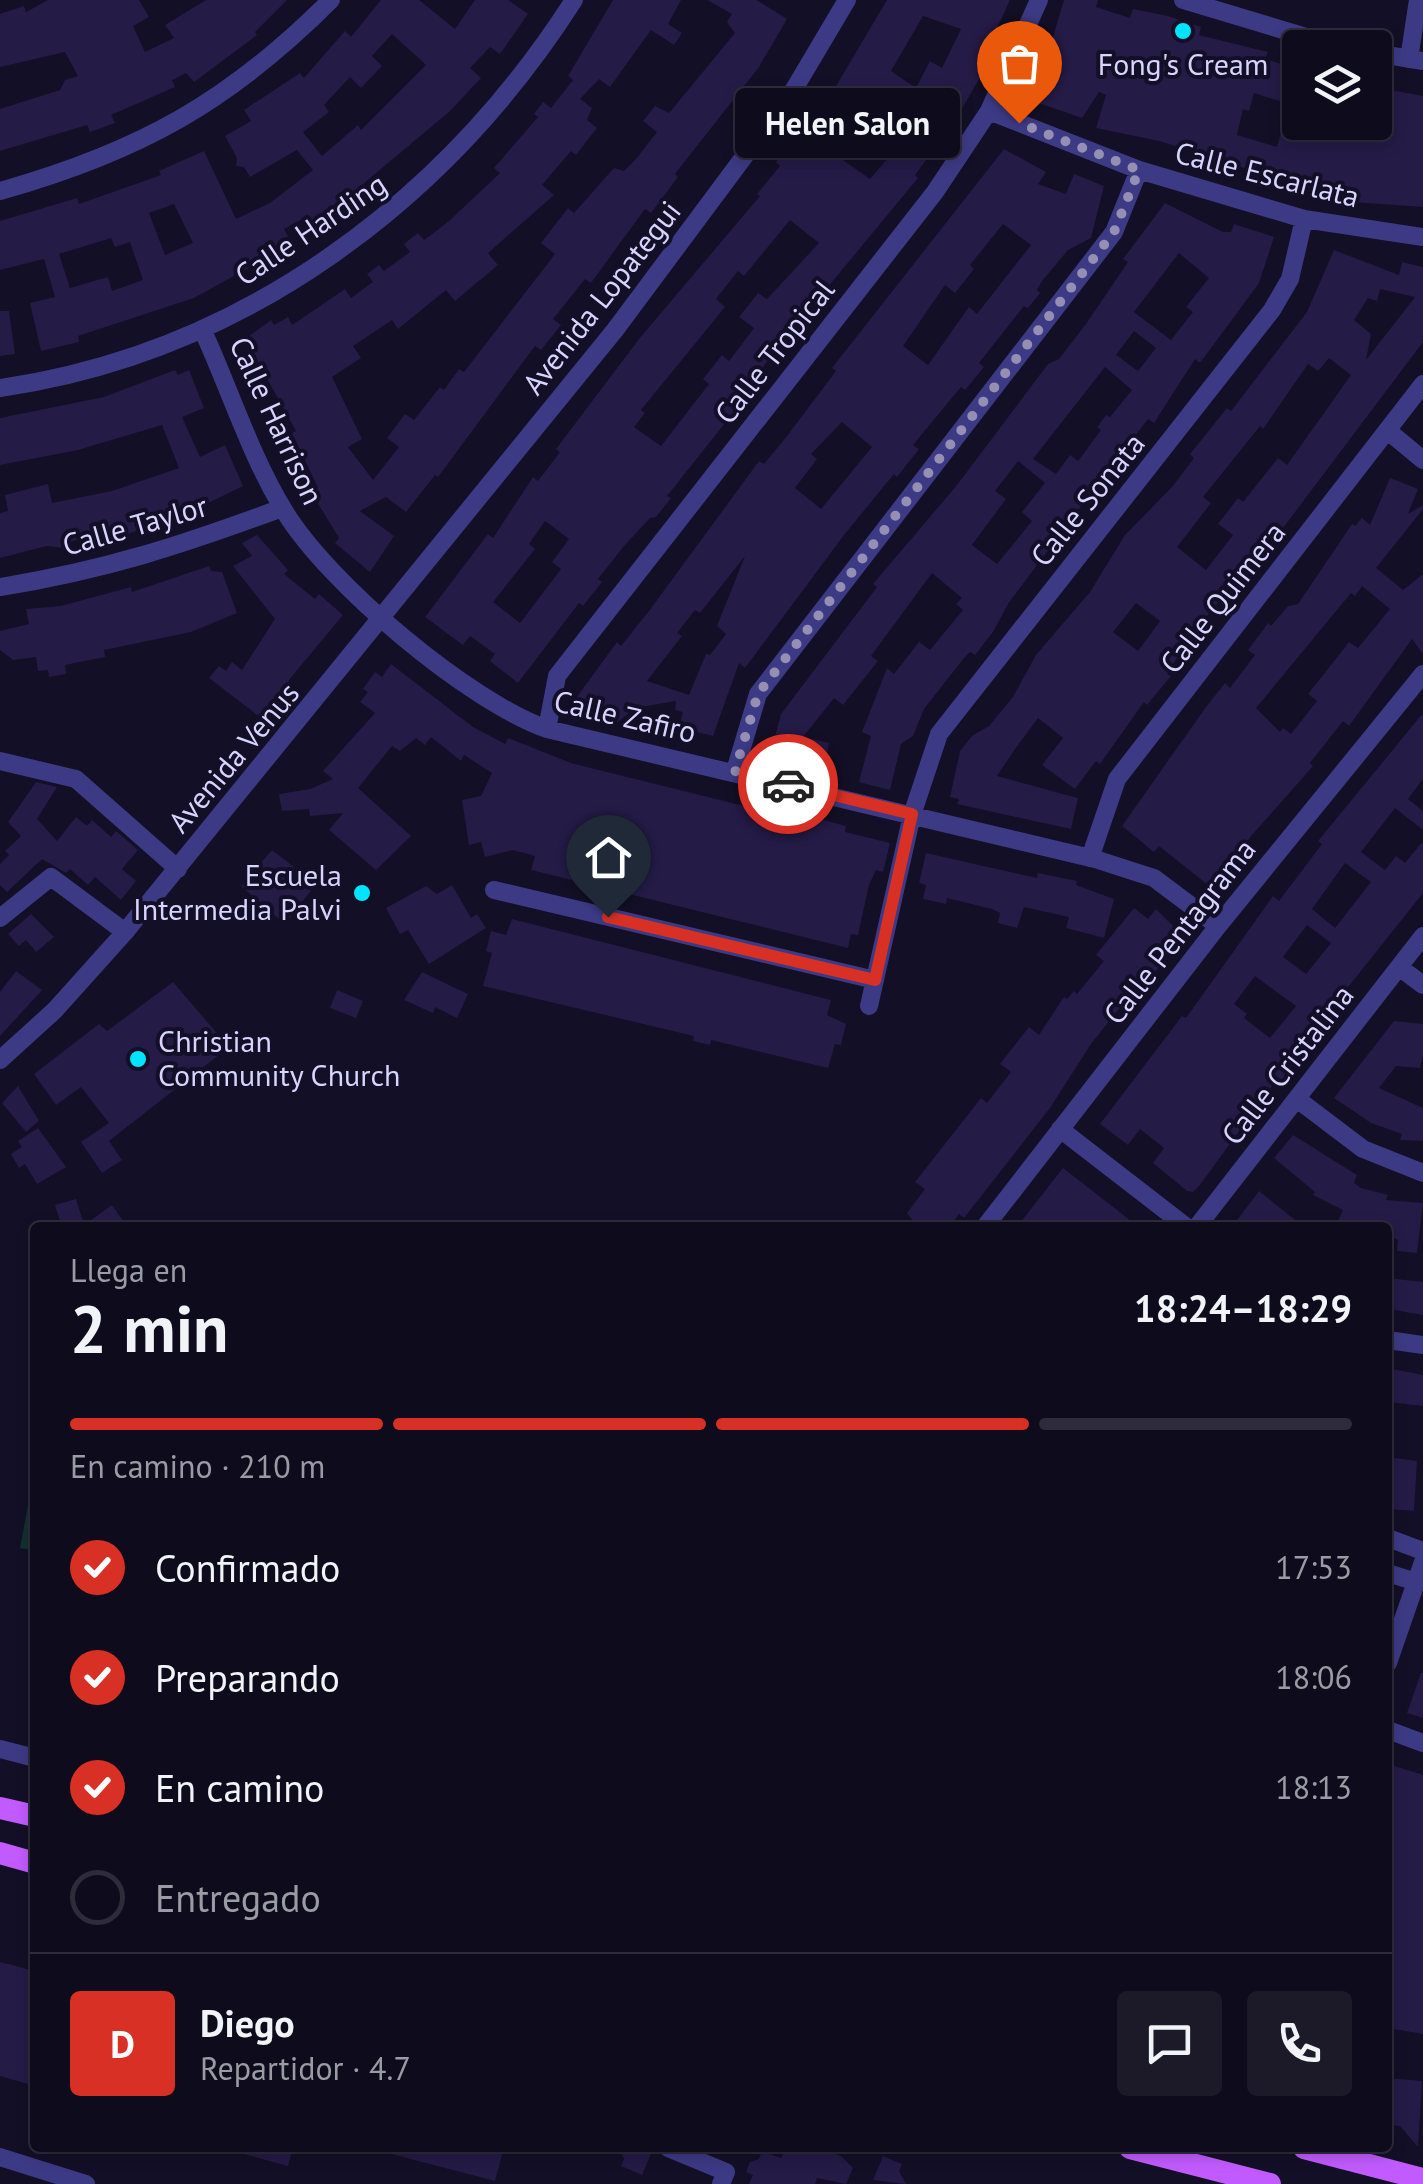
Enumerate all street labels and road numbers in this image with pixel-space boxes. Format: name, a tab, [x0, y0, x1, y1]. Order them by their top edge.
street label: Calle Escarlata	[1171, 132, 1363, 215]
street label: Calle Harding	[227, 164, 393, 294]
street label: Avenida Lopategui	[513, 192, 689, 402]
street label: Calle Tropical	[705, 271, 842, 431]
street label: Calle Harrison	[221, 330, 333, 511]
street label: Calle Sonata	[1021, 424, 1153, 574]
street label: Calle Taylor	[58, 485, 211, 564]
street label: Calle Quimera	[1151, 513, 1293, 681]
street label: Avenida Venus	[159, 674, 307, 840]
street label: Calle Zafiro	[550, 680, 700, 751]
street label: Calle Pentagrama	[1094, 830, 1263, 1032]
street label: Calle Cristalina	[1212, 976, 1362, 1152]

